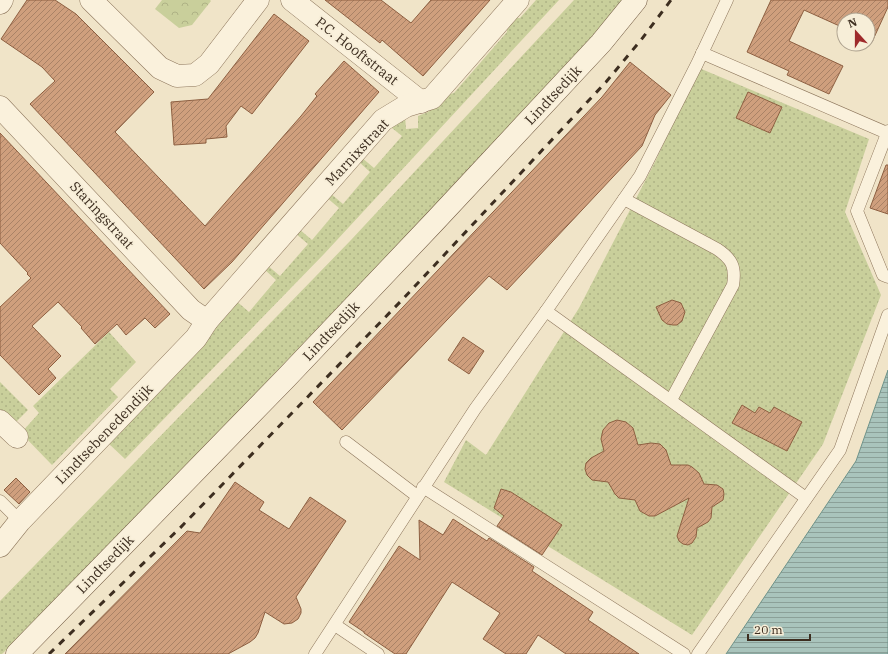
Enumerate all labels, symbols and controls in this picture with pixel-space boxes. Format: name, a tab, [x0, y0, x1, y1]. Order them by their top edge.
north arrow	[836, 12, 876, 52]
street label: P.C. Hooftstraat	[312, 13, 402, 89]
text: N	[846, 14, 859, 31]
street label: Lindtsedijk	[521, 61, 586, 129]
street label: Marnixstraat	[321, 115, 393, 189]
street label: Staringstraat	[66, 177, 138, 253]
street label: Lindtsedijk	[299, 297, 364, 365]
street label: Lindtsebenedendijk	[52, 380, 157, 488]
street label: Lindtsedijk	[72, 530, 138, 597]
scale bar	[748, 616, 810, 642]
text: 20 m	[754, 622, 783, 637]

